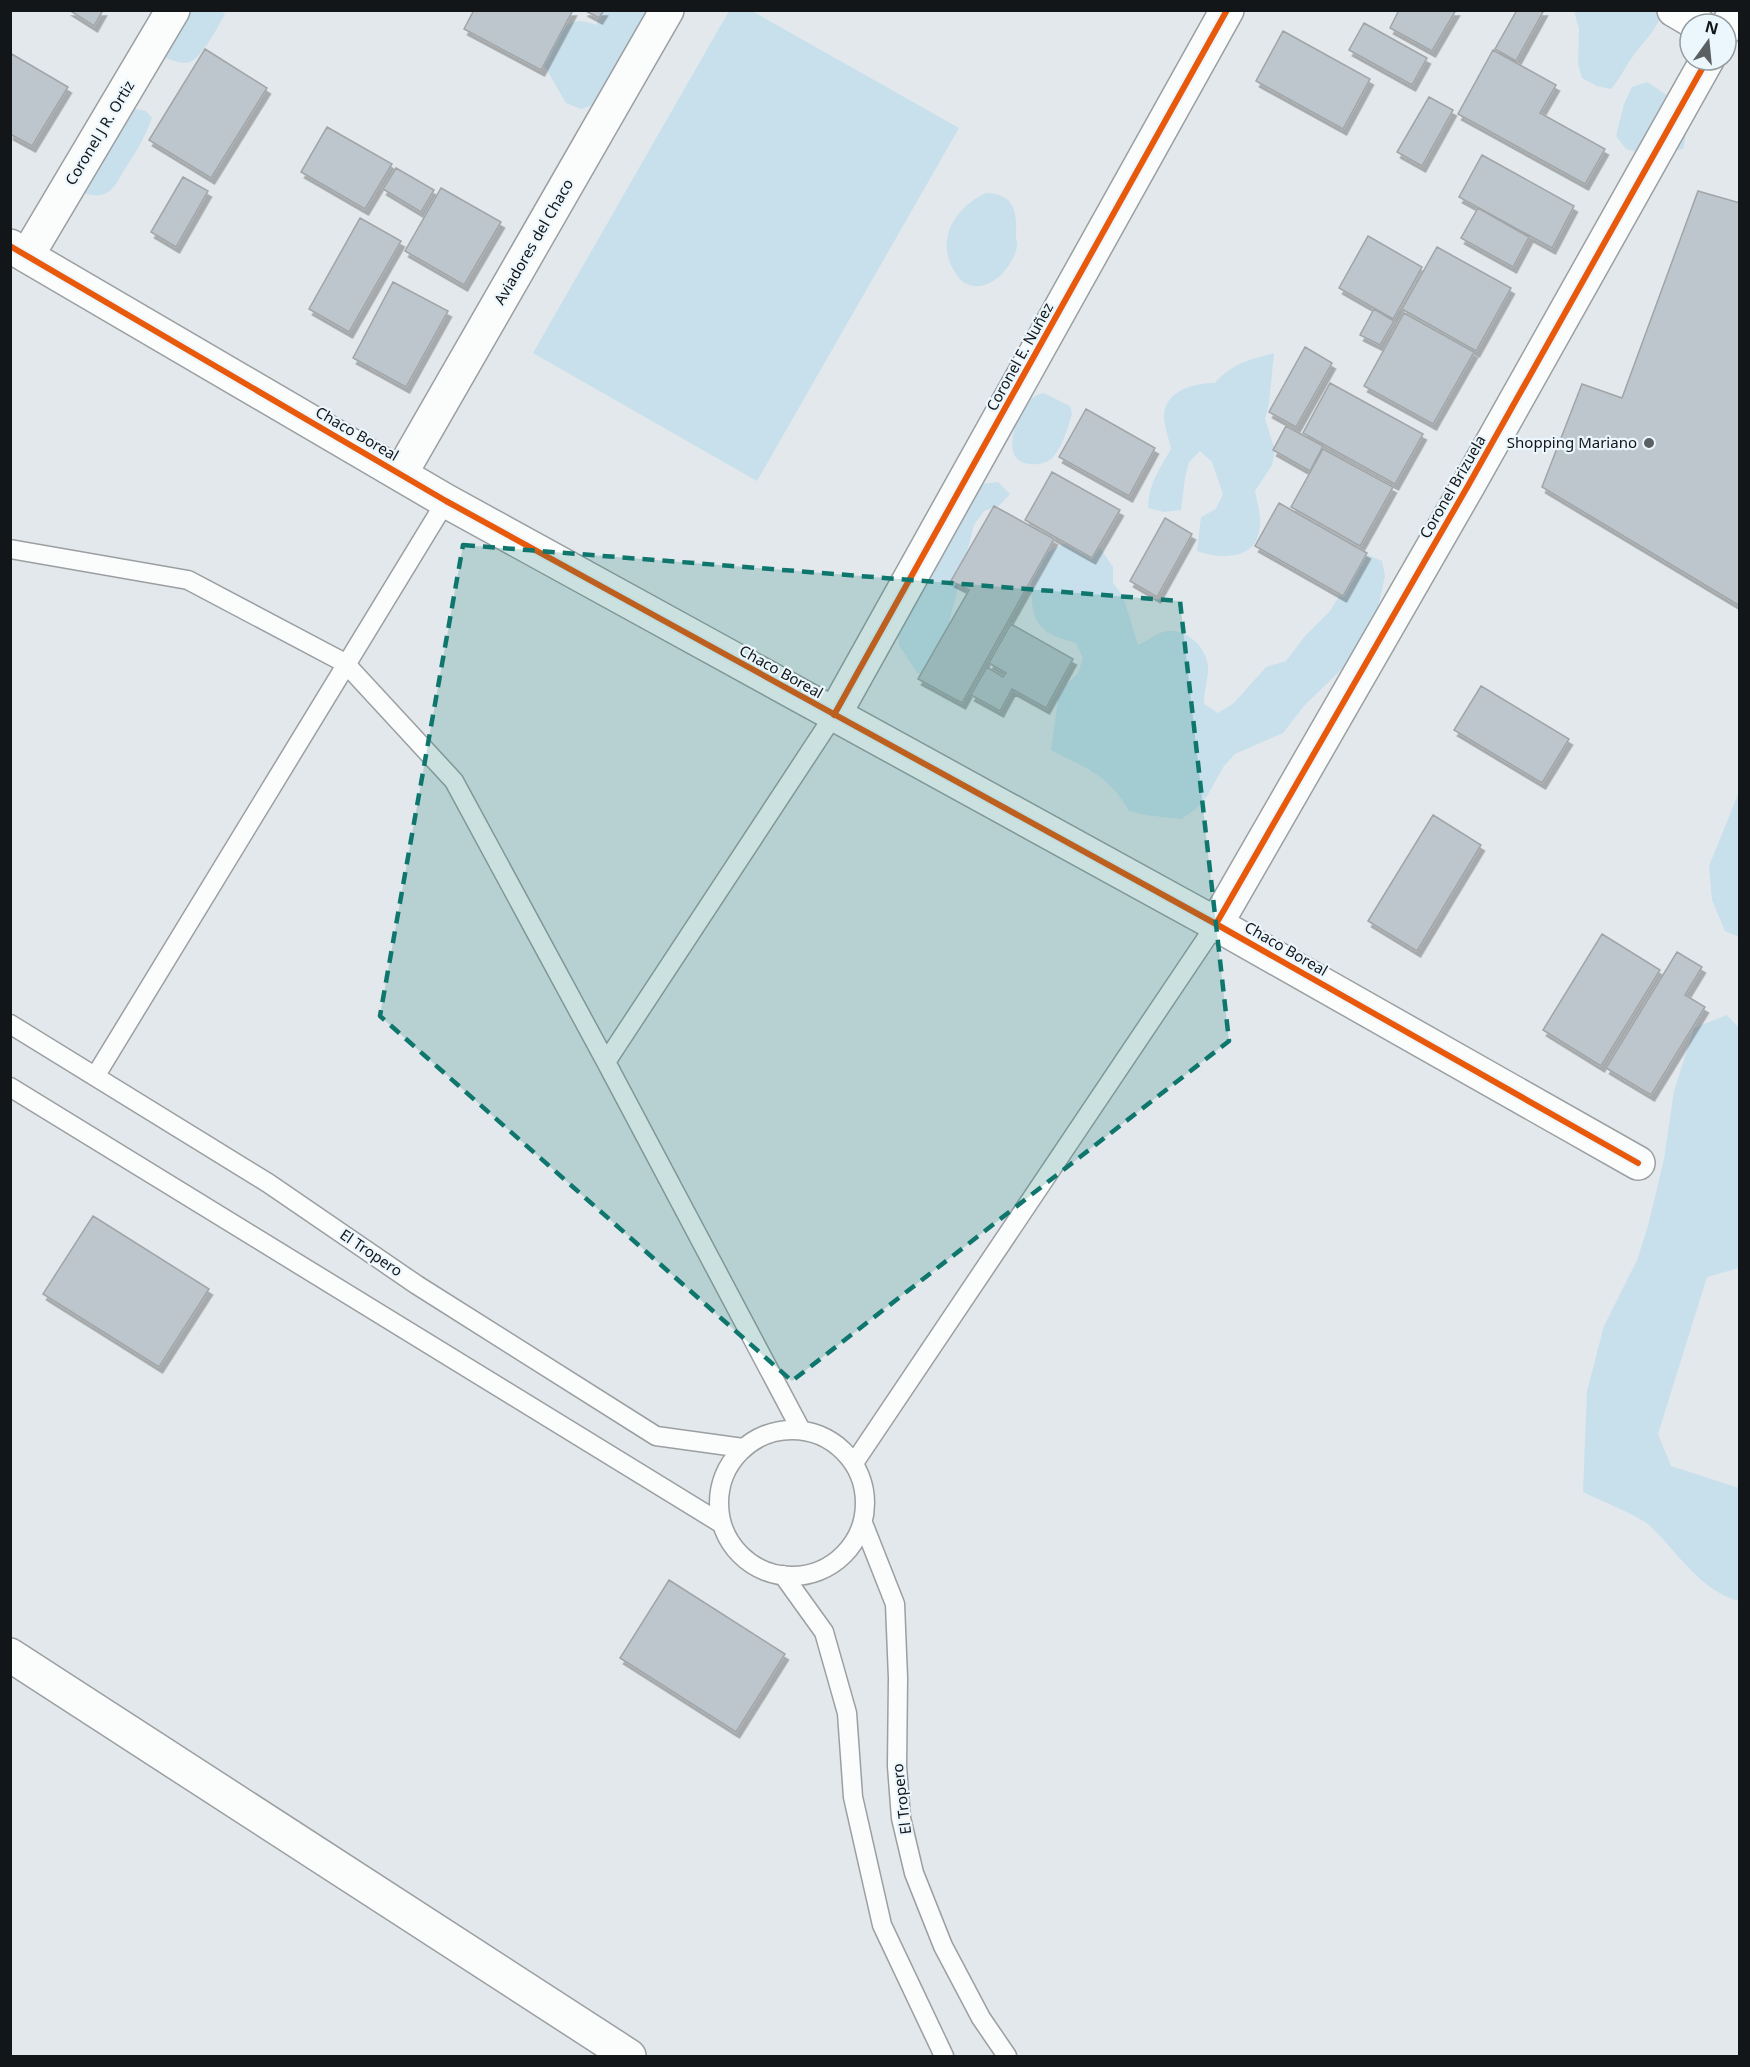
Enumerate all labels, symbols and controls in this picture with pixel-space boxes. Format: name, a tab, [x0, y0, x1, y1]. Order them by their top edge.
north arrow	[1678, 12, 1738, 72]
text: N	[1703, 15, 1721, 40]
street label: Coronel J R. Ortiz	[60, 77, 138, 188]
street label: Aviadores del Chaco	[489, 175, 577, 308]
street label: Coronel E. Nuñez	[981, 299, 1057, 414]
street label: Chaco Boreal	[312, 401, 403, 465]
street label: Coronel Brizuela	[1414, 431, 1490, 542]
place label: Shopping Mariano	[1507, 432, 1637, 452]
marker: Shopping Mariano	[1642, 436, 1656, 450]
street label: Chaco Boreal	[736, 640, 827, 702]
street label: Chaco Boreal	[1241, 916, 1332, 980]
street label: El Tropero	[336, 1224, 407, 1280]
street label: El Tropero	[887, 1763, 915, 1836]

